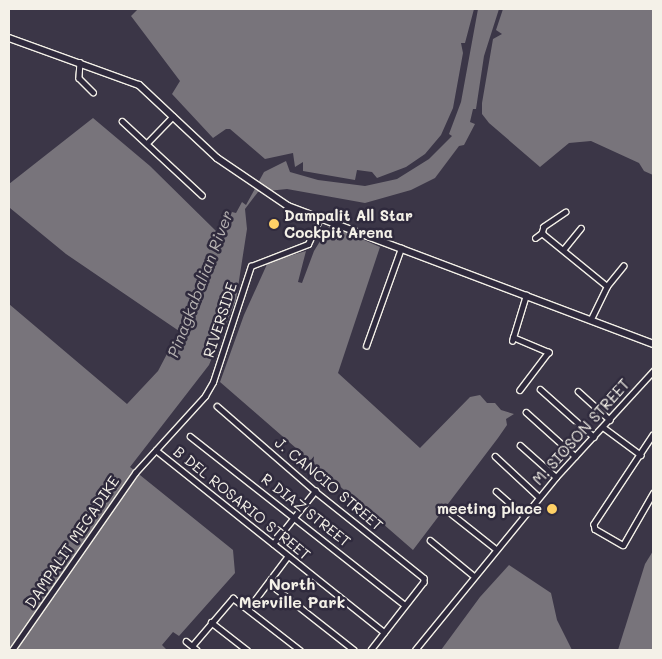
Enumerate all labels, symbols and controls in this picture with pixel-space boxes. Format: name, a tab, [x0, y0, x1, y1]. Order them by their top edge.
place label: Dampalit All Star Cockpit Arena	[284, 206, 413, 241]
water label: Pinagkabalian River	[163, 208, 237, 360]
marker: Dampalit All Star Cockpit Arena	[268, 218, 280, 230]
street label: RIVERSIDE	[199, 280, 241, 360]
street label: M. SIOSON STREET	[529, 375, 633, 489]
street label: J. CANCIO STREET	[271, 434, 387, 534]
street label: B DEL ROSARIO STREET	[170, 442, 314, 564]
street label: R DIAZ STREET	[258, 470, 354, 550]
street label: DAMPALIT MEGADIKE	[21, 473, 123, 611]
place label: meeting place	[437, 500, 542, 518]
marker: meeting place	[546, 503, 558, 515]
district label: North Merville Park	[239, 574, 345, 612]

